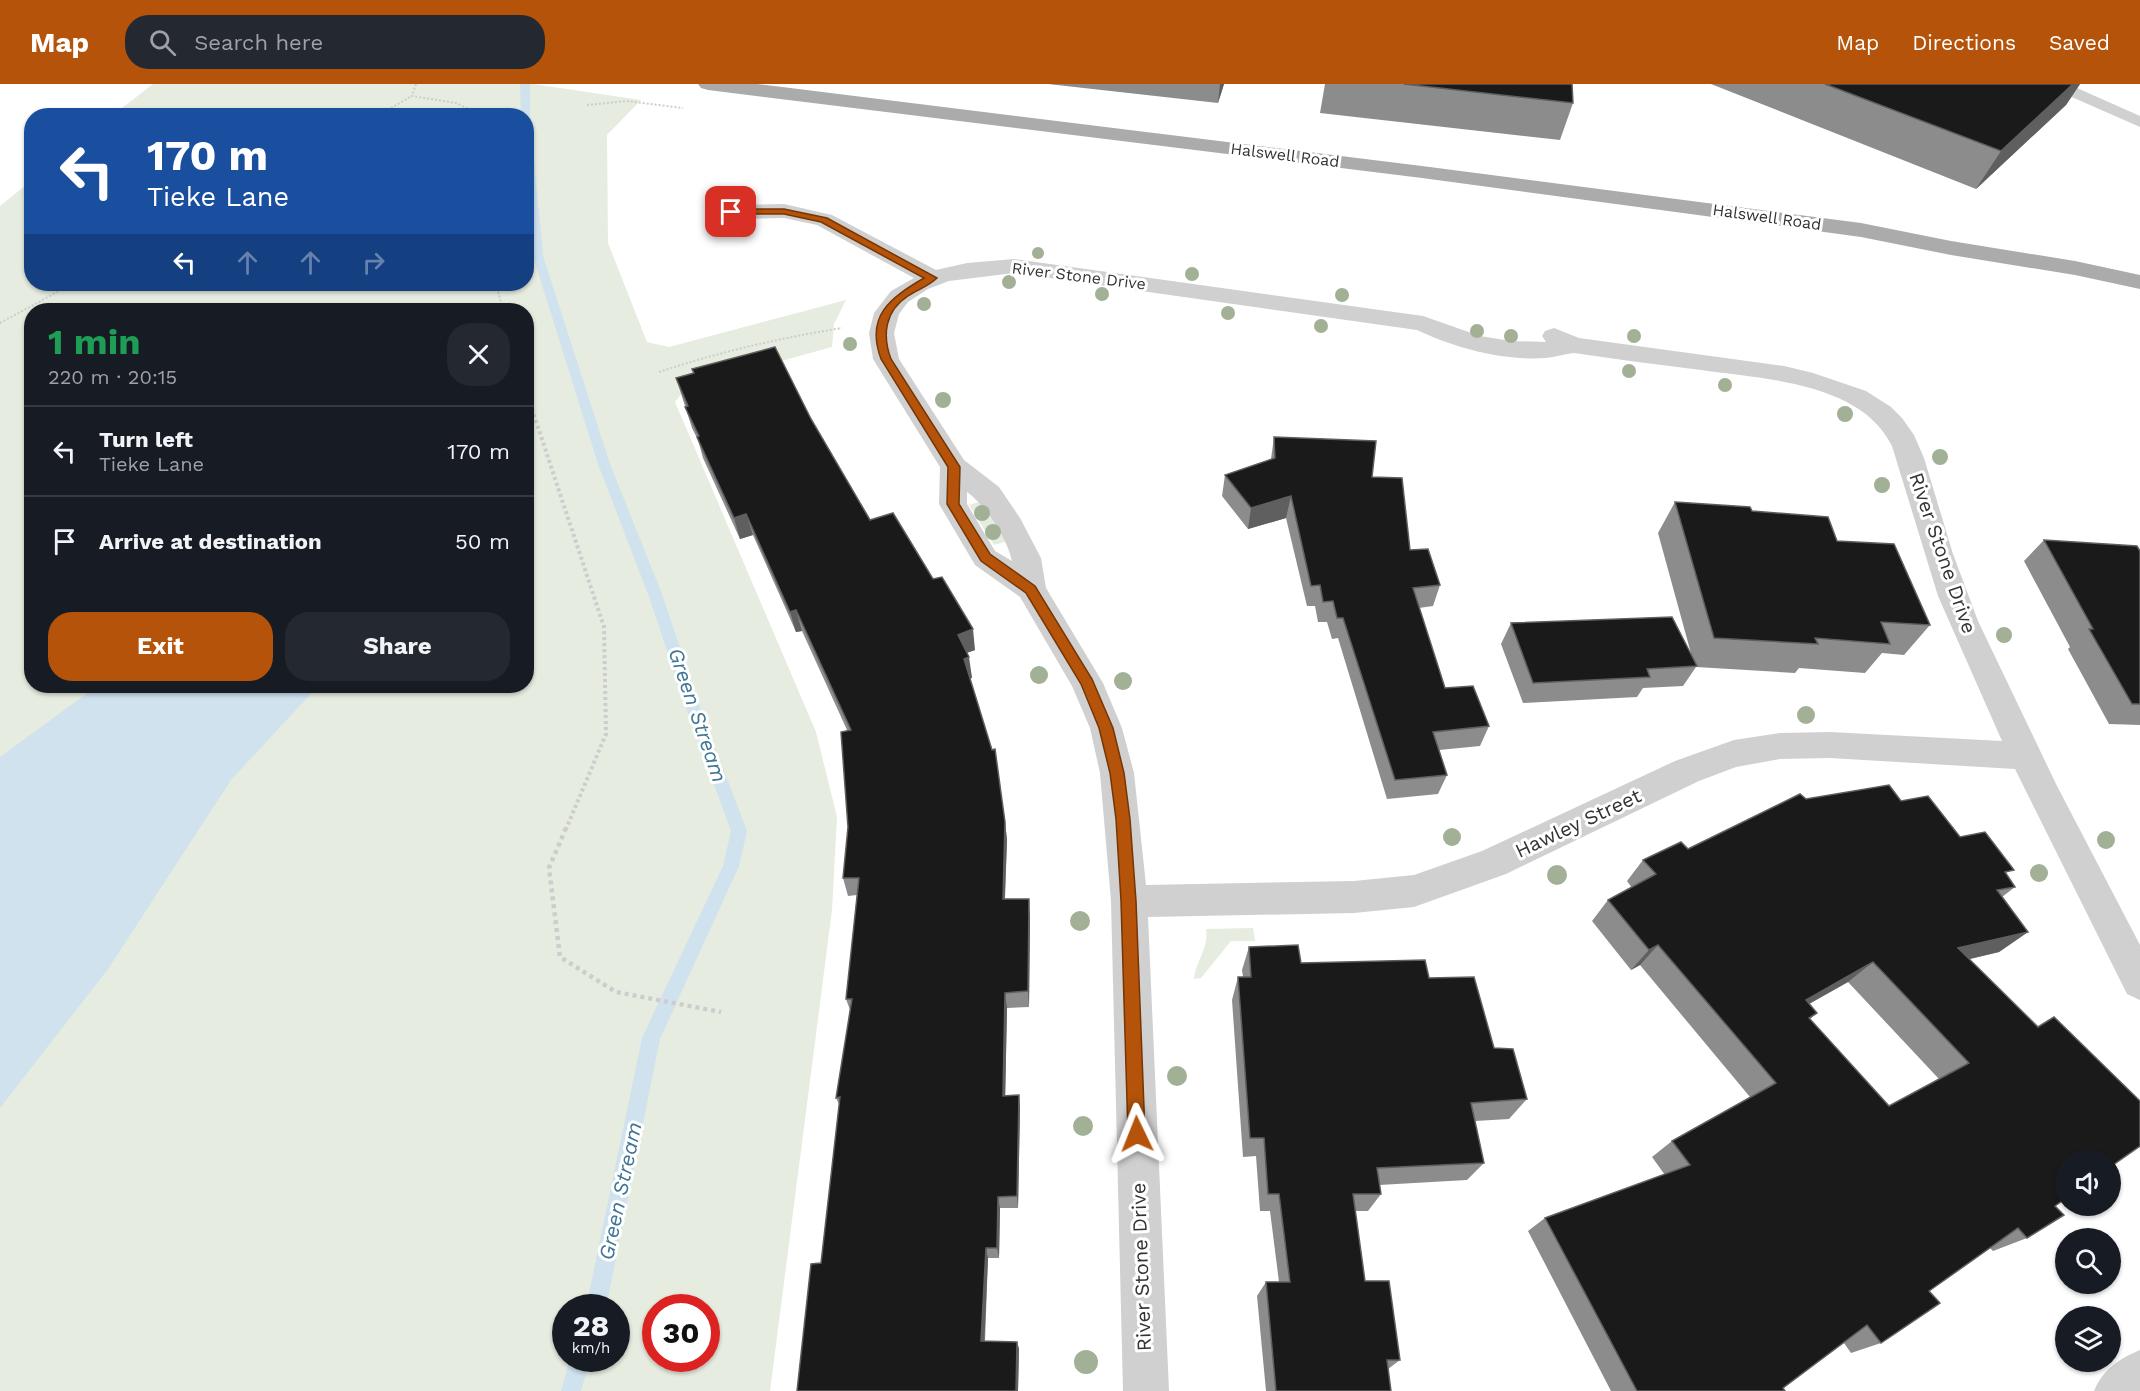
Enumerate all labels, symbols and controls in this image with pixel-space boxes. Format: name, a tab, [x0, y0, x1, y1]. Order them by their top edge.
search box	[125, 15, 545, 69]
text: Map	[30, 26, 89, 59]
icon: search	[146, 26, 179, 59]
text: Search here	[194, 30, 323, 55]
text: Map	[1836, 30, 1879, 55]
text: Directions	[1912, 30, 2016, 55]
text: Saved	[2049, 30, 2110, 55]
text: 170 m	[147, 131, 268, 180]
icon: left	[48, 132, 126, 210]
street label: Halswell Road	[1229, 139, 1341, 171]
text: Tieke Lane	[147, 181, 289, 213]
pin	[705, 186, 756, 237]
icon: arrive	[714, 195, 747, 228]
street label: Halswell Road	[1711, 200, 1823, 234]
icon: left	[168, 246, 201, 279]
icon: ahead	[231, 246, 264, 279]
icon: ahead	[294, 246, 327, 279]
icon: right	[357, 246, 390, 279]
street label: River Stone Drive	[1011, 258, 1147, 294]
text: 1 min	[48, 321, 140, 363]
button: close	[447, 323, 510, 386]
text: 220 m · 20:15	[48, 365, 177, 389]
text: Turn left	[99, 427, 193, 452]
icon: left	[48, 435, 81, 468]
text: 170 m	[447, 439, 510, 464]
text: Tieke Lane	[99, 452, 204, 476]
street label: River Stone Drive	[1904, 469, 1982, 637]
icon: arrive	[48, 525, 81, 558]
text: Arrive at destination	[99, 529, 322, 554]
text: 50 m	[455, 529, 510, 554]
button: Exit	[48, 612, 273, 681]
button: Share	[285, 612, 510, 681]
water label: Green Stream	[663, 645, 733, 785]
street label: Hawley Street	[1511, 783, 1645, 863]
position arrow	[1105, 1102, 1169, 1166]
water label: Green Stream	[593, 1120, 647, 1262]
map controls	[2055, 1150, 2121, 1372]
button: sound	[2055, 1150, 2121, 1216]
street label: River Stone Drive	[1126, 1182, 1156, 1352]
button: search	[2055, 1228, 2121, 1294]
speed limit sign: 30	[642, 1294, 720, 1372]
button: layers	[2055, 1306, 2121, 1372]
text: 28	[573, 1308, 609, 1343]
text: km/h	[572, 1339, 610, 1357]

